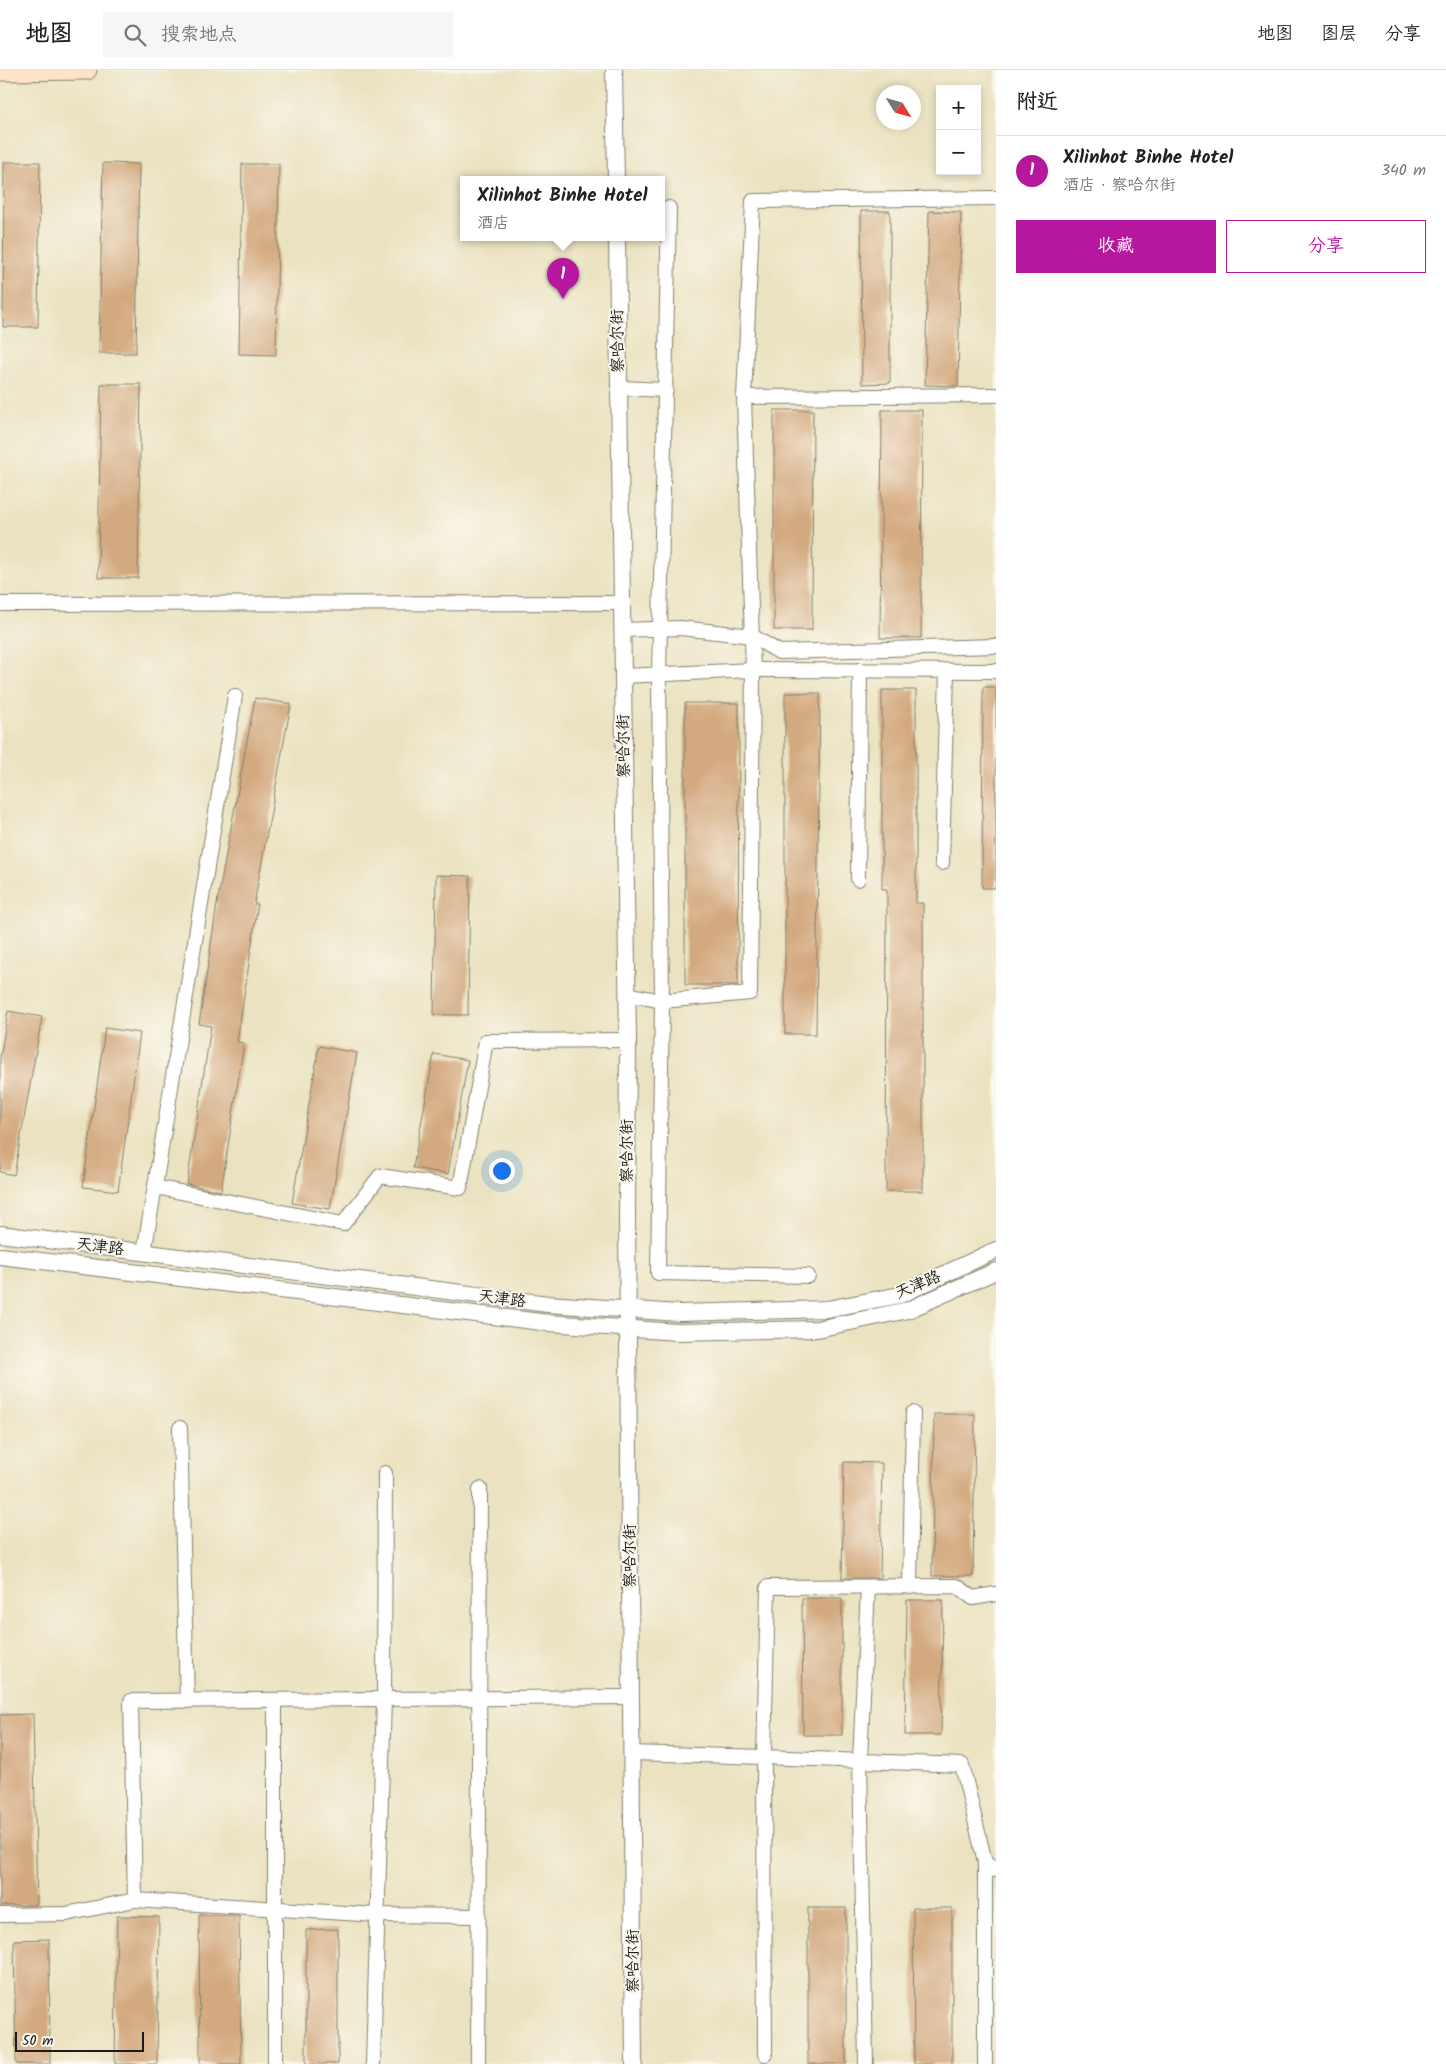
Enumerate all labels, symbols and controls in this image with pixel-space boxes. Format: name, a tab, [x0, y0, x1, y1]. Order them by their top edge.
search box	[103, 12, 453, 57]
text: 地图	[25, 15, 73, 54]
text: 搜索地点	[161, 20, 237, 50]
text: 地图	[1257, 20, 1293, 49]
text: 图层	[1321, 20, 1357, 49]
text: 分享	[1385, 20, 1421, 49]
icon: search	[121, 21, 149, 49]
north arrow	[876, 85, 921, 130]
map controls	[936, 85, 981, 175]
button: +	[936, 85, 981, 130]
text: 附近	[1016, 86, 1058, 119]
button: −	[936, 130, 981, 175]
text: Xilinhot Binhe Hotel	[1063, 143, 1233, 173]
text: 1	[1030, 158, 1034, 183]
text: 340 m	[1381, 158, 1426, 183]
text: 酒店 · 察哈尔街	[1063, 173, 1176, 198]
popup	[460, 176, 665, 241]
text: Xilinhot Binhe Hotel	[477, 181, 648, 211]
text: 酒店	[477, 211, 509, 236]
button: 收藏	[1016, 220, 1216, 273]
button: 分享	[1226, 220, 1426, 273]
pin: 1	[547, 258, 579, 299]
street label: 察哈尔街	[605, 309, 631, 373]
street label: 察哈尔街	[611, 714, 637, 778]
street label: 察哈尔街	[615, 1119, 640, 1183]
your location	[489, 1158, 515, 1184]
street label: 天津路	[75, 1232, 125, 1262]
street label: 天津路	[891, 1264, 945, 1306]
street label: 天津路	[477, 1284, 527, 1314]
street label: 察哈尔街	[618, 1524, 643, 1588]
street label: 察哈尔街	[621, 1929, 646, 1993]
scale bar	[15, 2029, 144, 2052]
text: 50 m	[22, 2030, 53, 2052]

